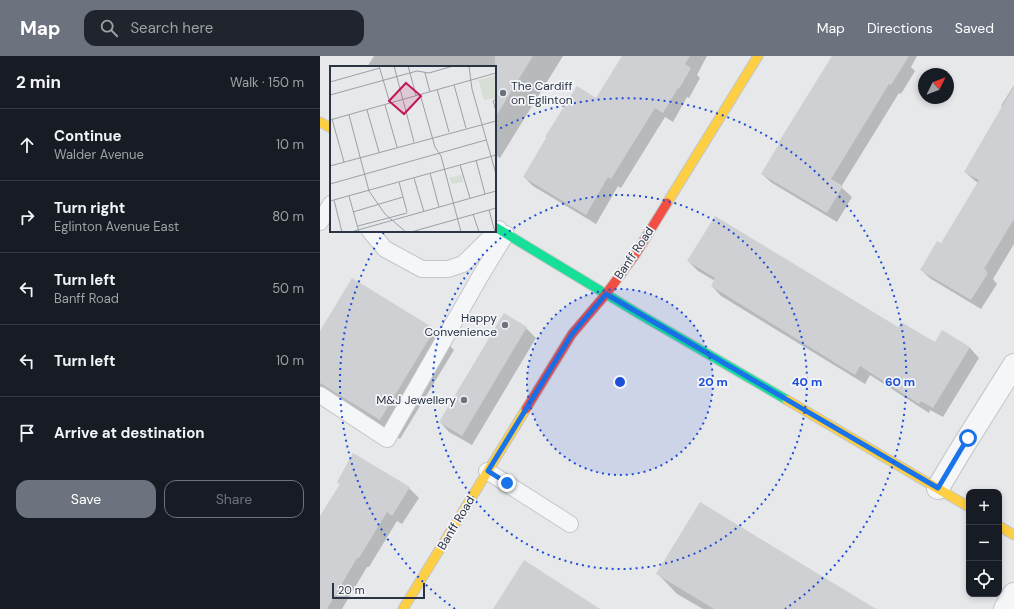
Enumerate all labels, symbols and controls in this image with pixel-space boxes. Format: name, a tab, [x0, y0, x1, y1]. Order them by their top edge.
search box	[84, 10, 364, 46]
text: Map	[20, 16, 60, 41]
icon: search	[98, 17, 120, 39]
text: Search here	[130, 18, 213, 38]
text: Map	[817, 19, 845, 37]
text: Directions	[867, 19, 933, 37]
text: Saved	[955, 19, 994, 37]
inset map	[330, 66, 496, 232]
north arrow	[918, 68, 954, 104]
text: 2 min	[16, 71, 61, 93]
text: Walk · 150 m	[230, 74, 304, 91]
place label: The Cardiff on Eglinton	[511, 78, 573, 108]
marker: The Cardiff on Eglinton	[498, 88, 508, 98]
text: Continue	[54, 126, 122, 146]
icon: ahead	[16, 134, 38, 156]
text: 10 m	[276, 136, 304, 153]
text: Walder Avenue	[54, 146, 144, 163]
text: Turn right	[54, 198, 125, 218]
icon: right	[16, 206, 38, 228]
text: 80 m	[272, 208, 304, 225]
text: Eglinton Avenue East	[54, 218, 179, 235]
street label: Banff Road	[611, 224, 657, 282]
text: Turn left	[54, 270, 115, 290]
icon: left	[16, 278, 38, 300]
text: 50 m	[272, 280, 304, 297]
text: Banff Road	[54, 290, 119, 307]
place label: Happy Convenience	[425, 310, 497, 340]
marker: Happy Convenience	[500, 320, 510, 330]
icon: left	[16, 350, 38, 372]
text: Turn left	[54, 351, 115, 371]
text: 10 m	[276, 352, 304, 369]
text: 20 m	[698, 374, 728, 390]
text: 40 m	[792, 374, 822, 390]
text: 60 m	[885, 374, 915, 390]
centre of rings	[613, 375, 627, 389]
place label: M&J Jewellery	[376, 392, 456, 408]
marker: M&J Jewellery	[459, 395, 469, 405]
icon: arrive	[16, 422, 38, 444]
text: Arrive at destination	[54, 423, 205, 443]
route start	[959, 429, 977, 447]
route end	[498, 474, 516, 492]
button: Save	[16, 480, 156, 518]
button: Share	[164, 480, 304, 518]
map controls	[966, 489, 1002, 597]
button: +	[966, 489, 1002, 525]
street label: Banff Road	[434, 493, 478, 553]
button: −	[966, 525, 1002, 561]
button: locate	[966, 561, 1002, 597]
scale bar	[332, 581, 425, 600]
text: 20 m	[338, 583, 364, 597]

